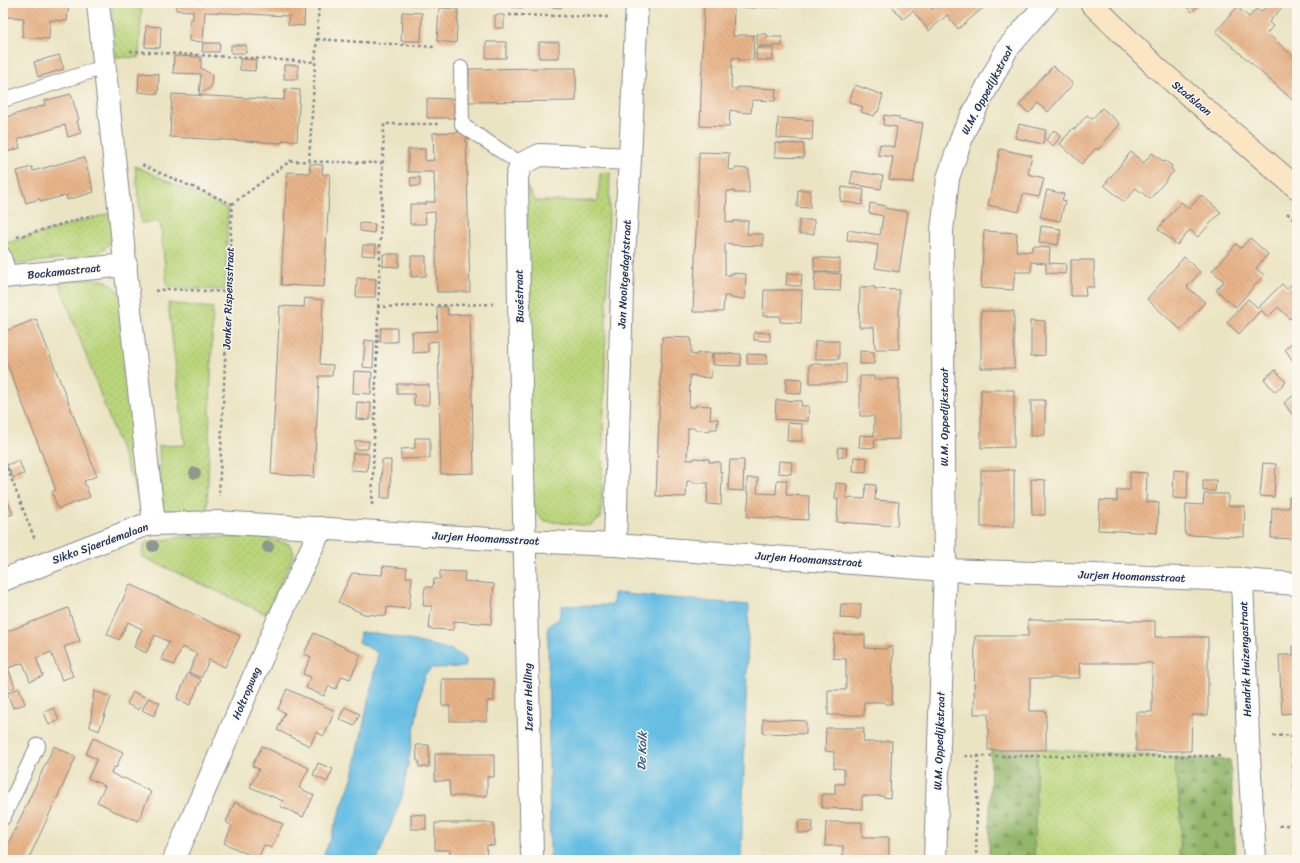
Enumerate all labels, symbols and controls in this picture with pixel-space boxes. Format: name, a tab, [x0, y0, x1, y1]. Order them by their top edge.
street label: W.M. Oppedijkstraat	[956, 42, 1019, 138]
street label: Stadslaan	[1167, 76, 1216, 121]
street label: Jan Nooitgedagtstraat	[612, 219, 637, 330]
street label: Jonker Rispensstraat	[217, 246, 240, 351]
street label: Bockamastraat	[26, 258, 102, 285]
street label: Buséstraat	[510, 269, 529, 323]
street label: W.M. Oppedijkstraat	[935, 367, 954, 466]
street label: Sikko Sjaerdemalaan	[49, 517, 151, 570]
street label: Jurjen Hoomansstraat	[431, 526, 540, 551]
street label: Jurjen Hoomansstraat	[754, 546, 863, 573]
street label: Jurjen Hoomansstraat	[1077, 565, 1186, 588]
street label: Hendrik Huizengastraat	[1234, 601, 1257, 717]
street label: Izeren Helling	[518, 662, 539, 732]
street label: Holtropweg	[227, 663, 266, 723]
street label: W.M. Oppedijkstraat	[928, 691, 951, 791]
water label: De Kolk	[630, 730, 654, 771]

